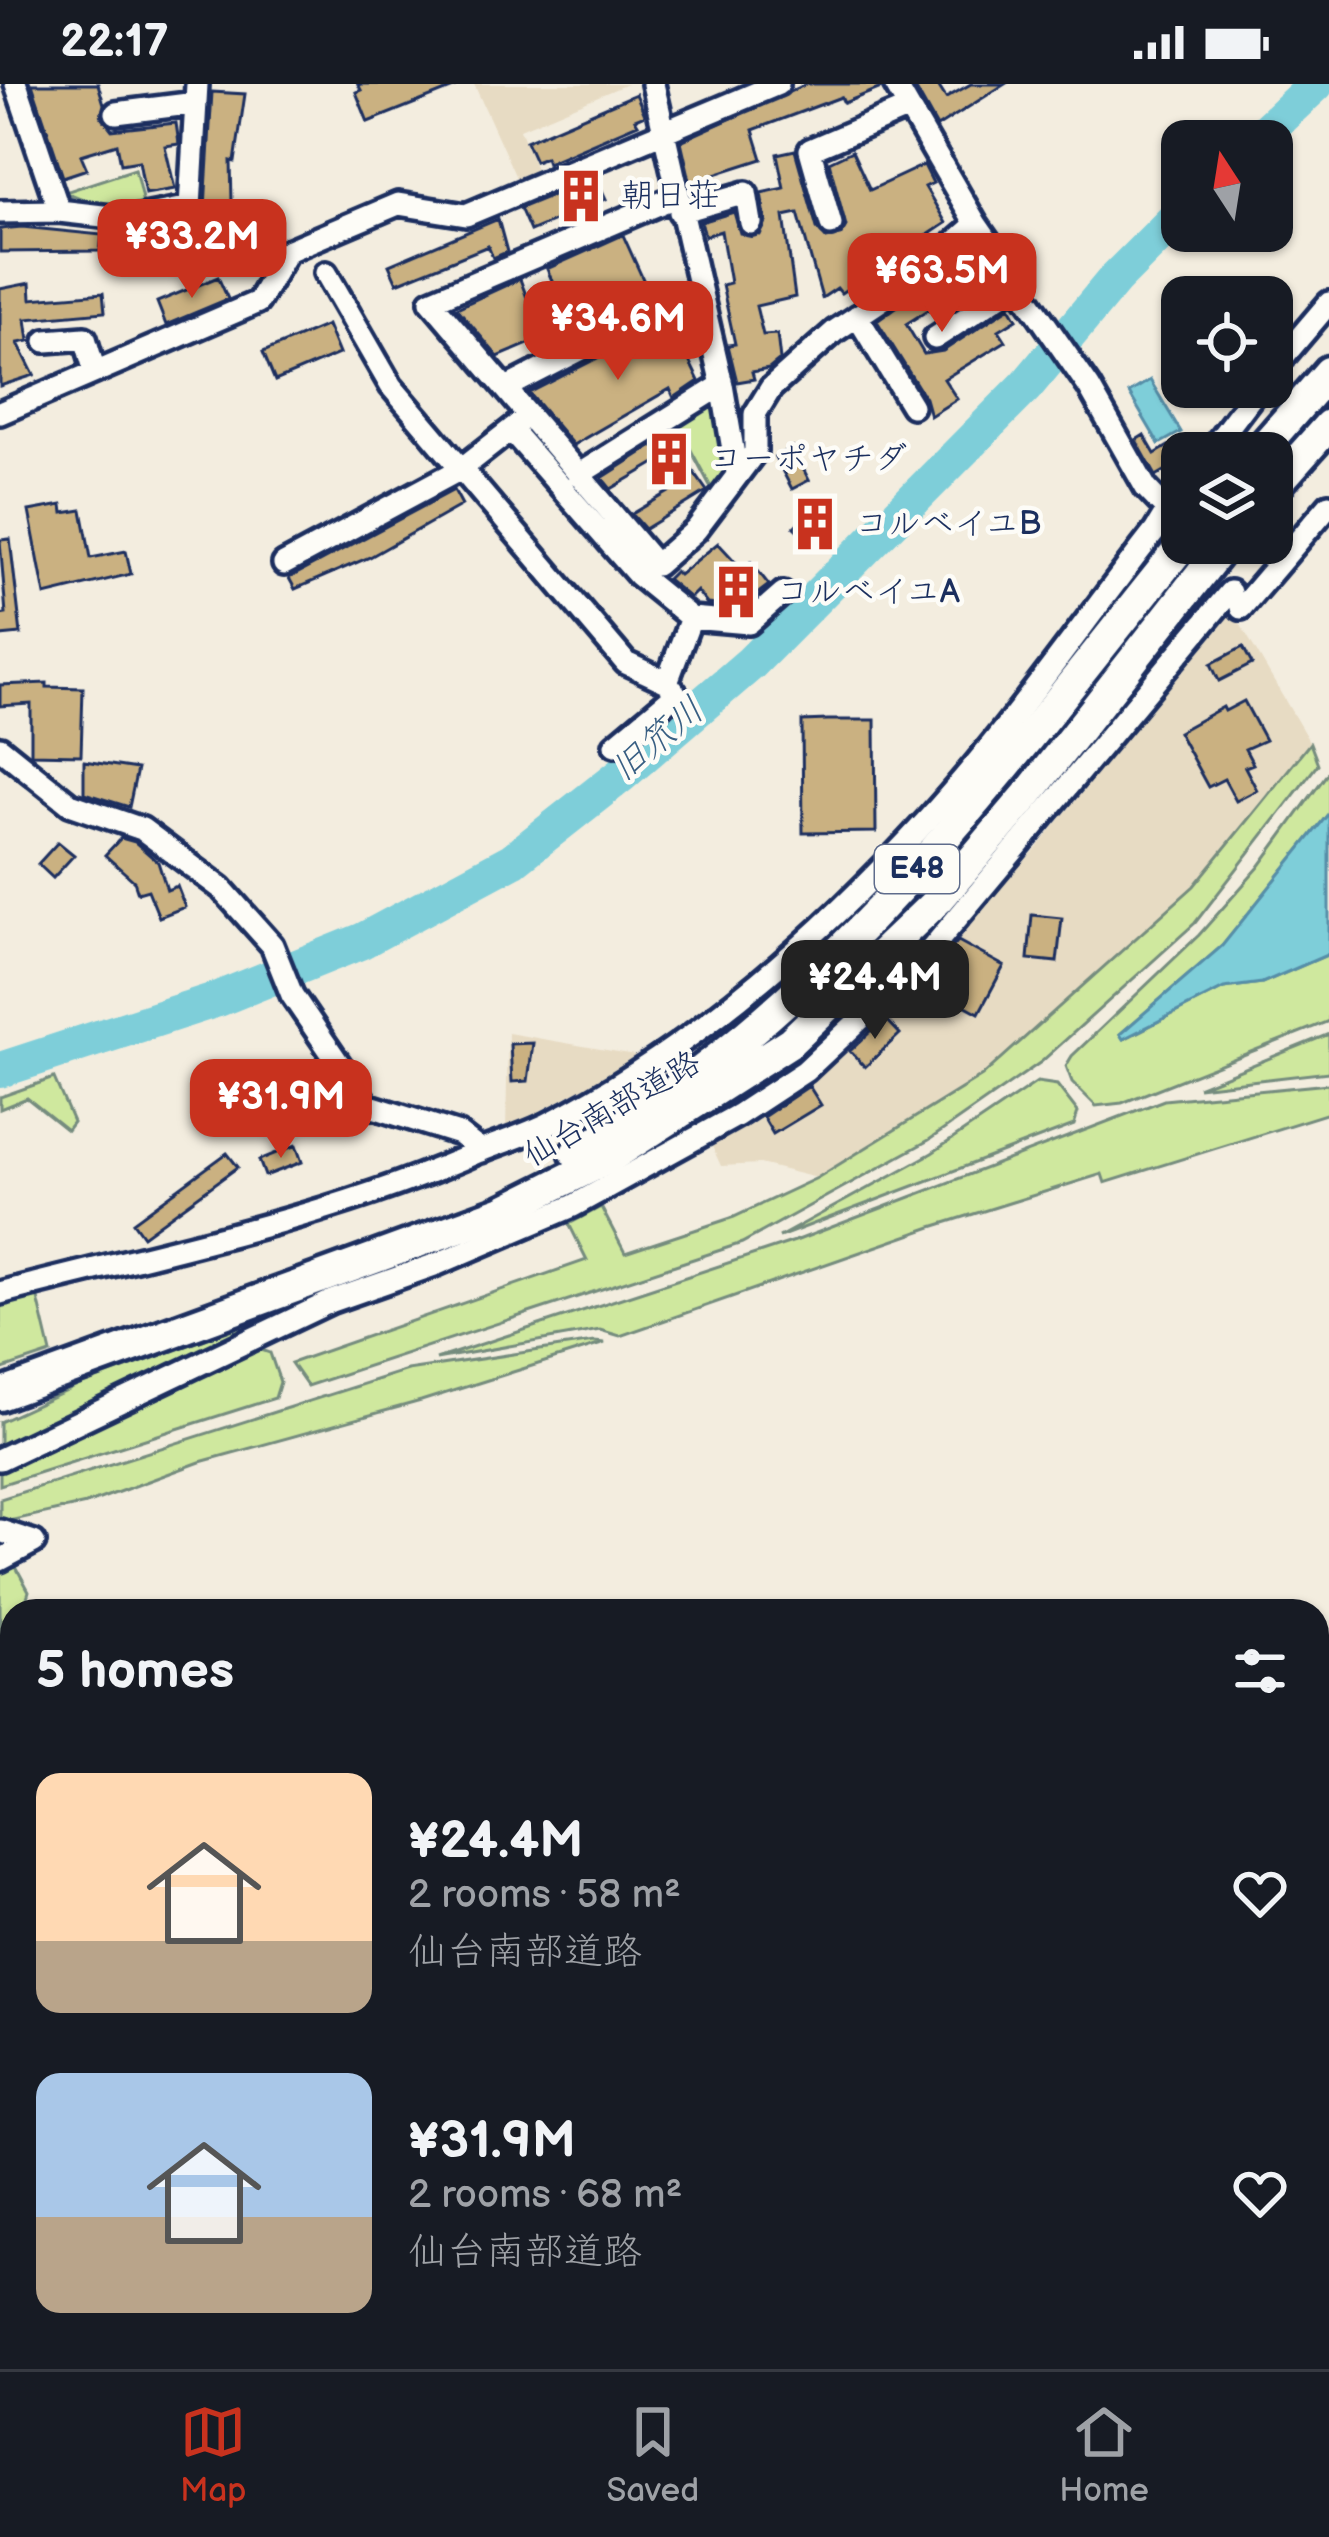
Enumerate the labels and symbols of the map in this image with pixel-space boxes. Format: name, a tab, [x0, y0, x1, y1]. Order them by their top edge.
north arrow	[1161, 120, 1293, 252]
building icon: 朝日荘	[552, 167, 610, 225]
place label: 朝日荘	[621, 176, 720, 216]
pin: ¥33.2M	[94, 199, 290, 301]
pin: ¥63.5M	[844, 233, 1040, 335]
pin: ¥34.6M	[520, 281, 716, 383]
building icon: コーポヤチダ	[640, 430, 698, 488]
place label: コーポヤチダ	[709, 439, 907, 479]
building icon: コルベイユB	[786, 495, 844, 553]
place label: コルベイユB	[855, 504, 1041, 544]
building icon: コルベイユA	[707, 563, 765, 621]
place label: コルベイユA	[776, 572, 961, 612]
water label: 旧笊川	[603, 689, 713, 791]
road number: E48	[875, 845, 959, 893]
pin: ¥24.4M	[777, 940, 973, 1042]
street label: 仙台南部道路	[516, 1042, 708, 1176]
pin: ¥31.9M	[183, 1059, 379, 1161]

